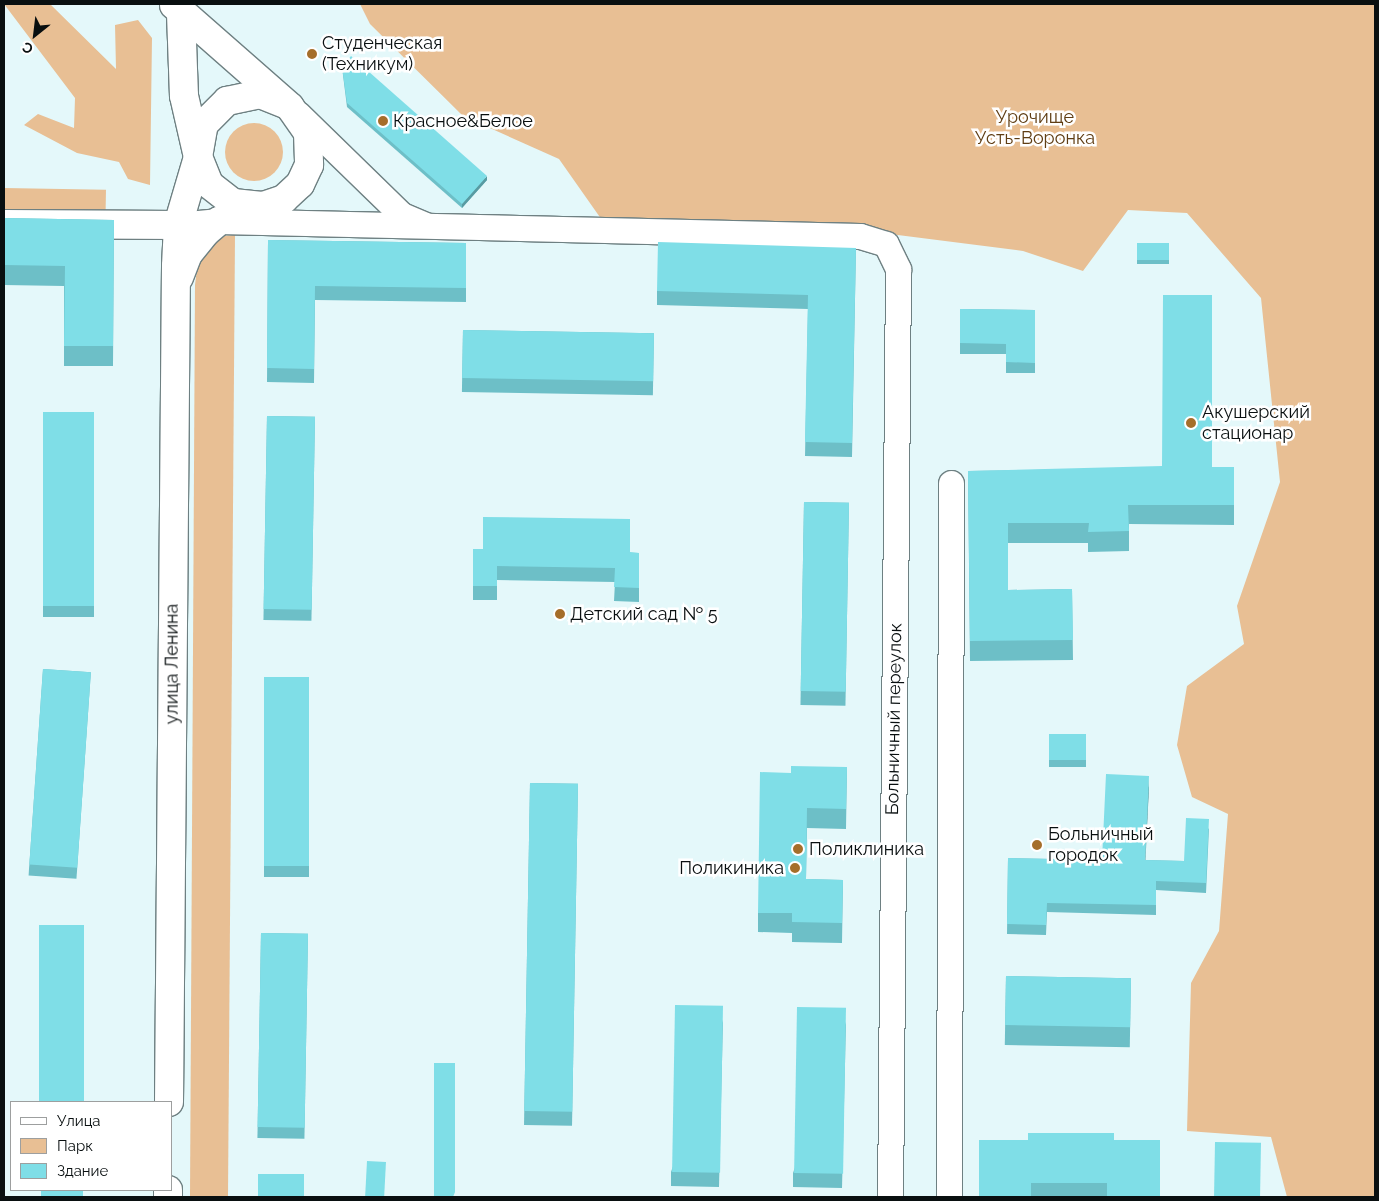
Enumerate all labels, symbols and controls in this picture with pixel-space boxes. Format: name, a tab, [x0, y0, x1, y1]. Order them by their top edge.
north arrow	[10, 10, 60, 60]
place label: Студенческая (Техникум)	[322, 33, 442, 76]
text: С	[20, 39, 36, 57]
marker: Студенческая (Техникум)	[306, 48, 318, 60]
park label: Урочище Усть-Воронка	[975, 107, 1095, 150]
place label: Красное&Белое	[393, 110, 533, 132]
marker: Красное&Белое	[377, 115, 389, 127]
place label: Акушерский стационар	[1202, 402, 1310, 444]
marker: Акушерский стационар	[1184, 416, 1198, 430]
place label: Детский сад № 5	[570, 603, 717, 625]
street label: улица Ленина	[161, 604, 183, 724]
marker: Детский сад № 5	[554, 608, 566, 620]
street label: Больничный переулок	[882, 623, 906, 815]
place label: Больничный городок	[1048, 824, 1153, 866]
place label: Поликлиника	[809, 838, 924, 860]
marker: Больничный городок	[1030, 838, 1044, 852]
marker: Поликлиника	[791, 842, 805, 856]
place label: Поликиника	[679, 857, 784, 879]
marker: Поликиника	[788, 861, 802, 875]
legend	[10, 1101, 172, 1191]
text: Улица	[57, 1112, 101, 1130]
text: Парк	[57, 1137, 93, 1155]
text: Здание	[57, 1162, 108, 1180]

